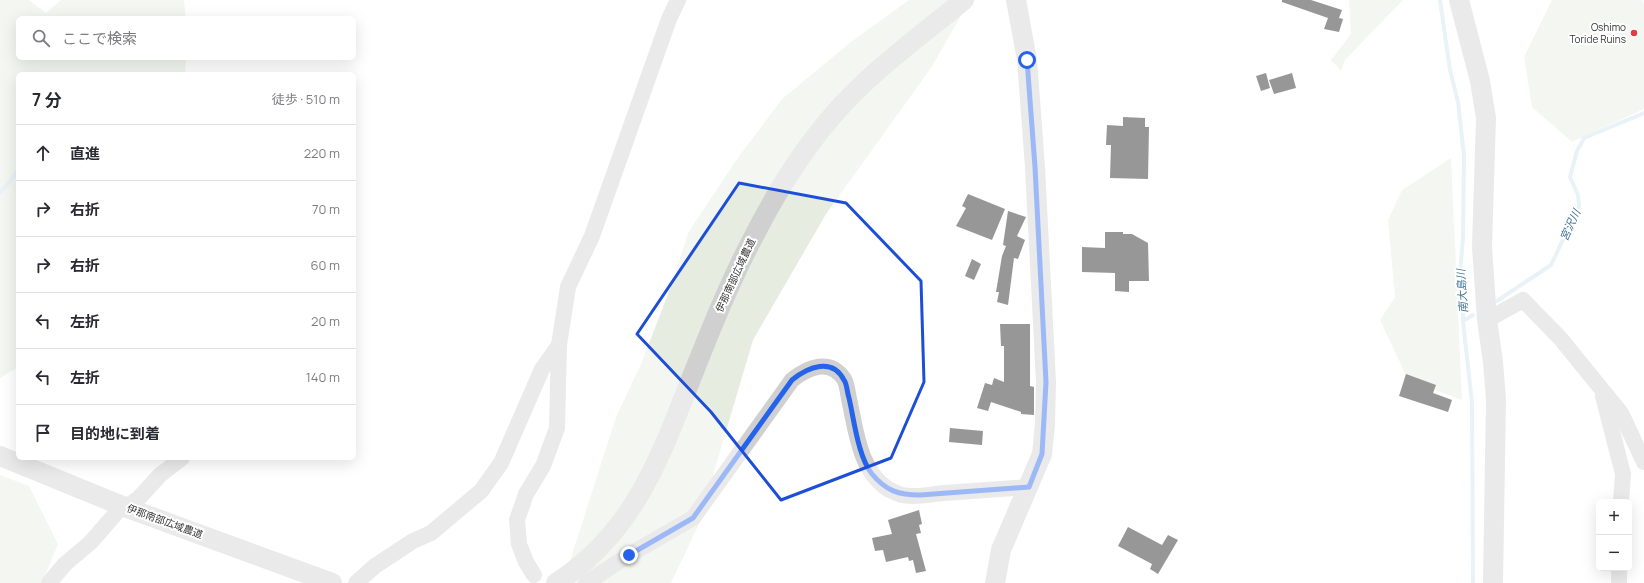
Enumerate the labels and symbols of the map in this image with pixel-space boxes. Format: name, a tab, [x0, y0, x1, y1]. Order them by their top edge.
place label: Oshimo Toride Ruins	[1569, 20, 1626, 46]
marker: Oshimo Toride Ruins	[1629, 28, 1639, 38]
route start	[1018, 51, 1036, 69]
water label: 宮沢川	[1556, 206, 1584, 243]
street label: 伊那南部広域農道	[712, 236, 758, 314]
water label: 南大島川	[1452, 268, 1471, 314]
street label: 伊那南部広域農道	[125, 501, 205, 541]
route end	[620, 546, 638, 564]

